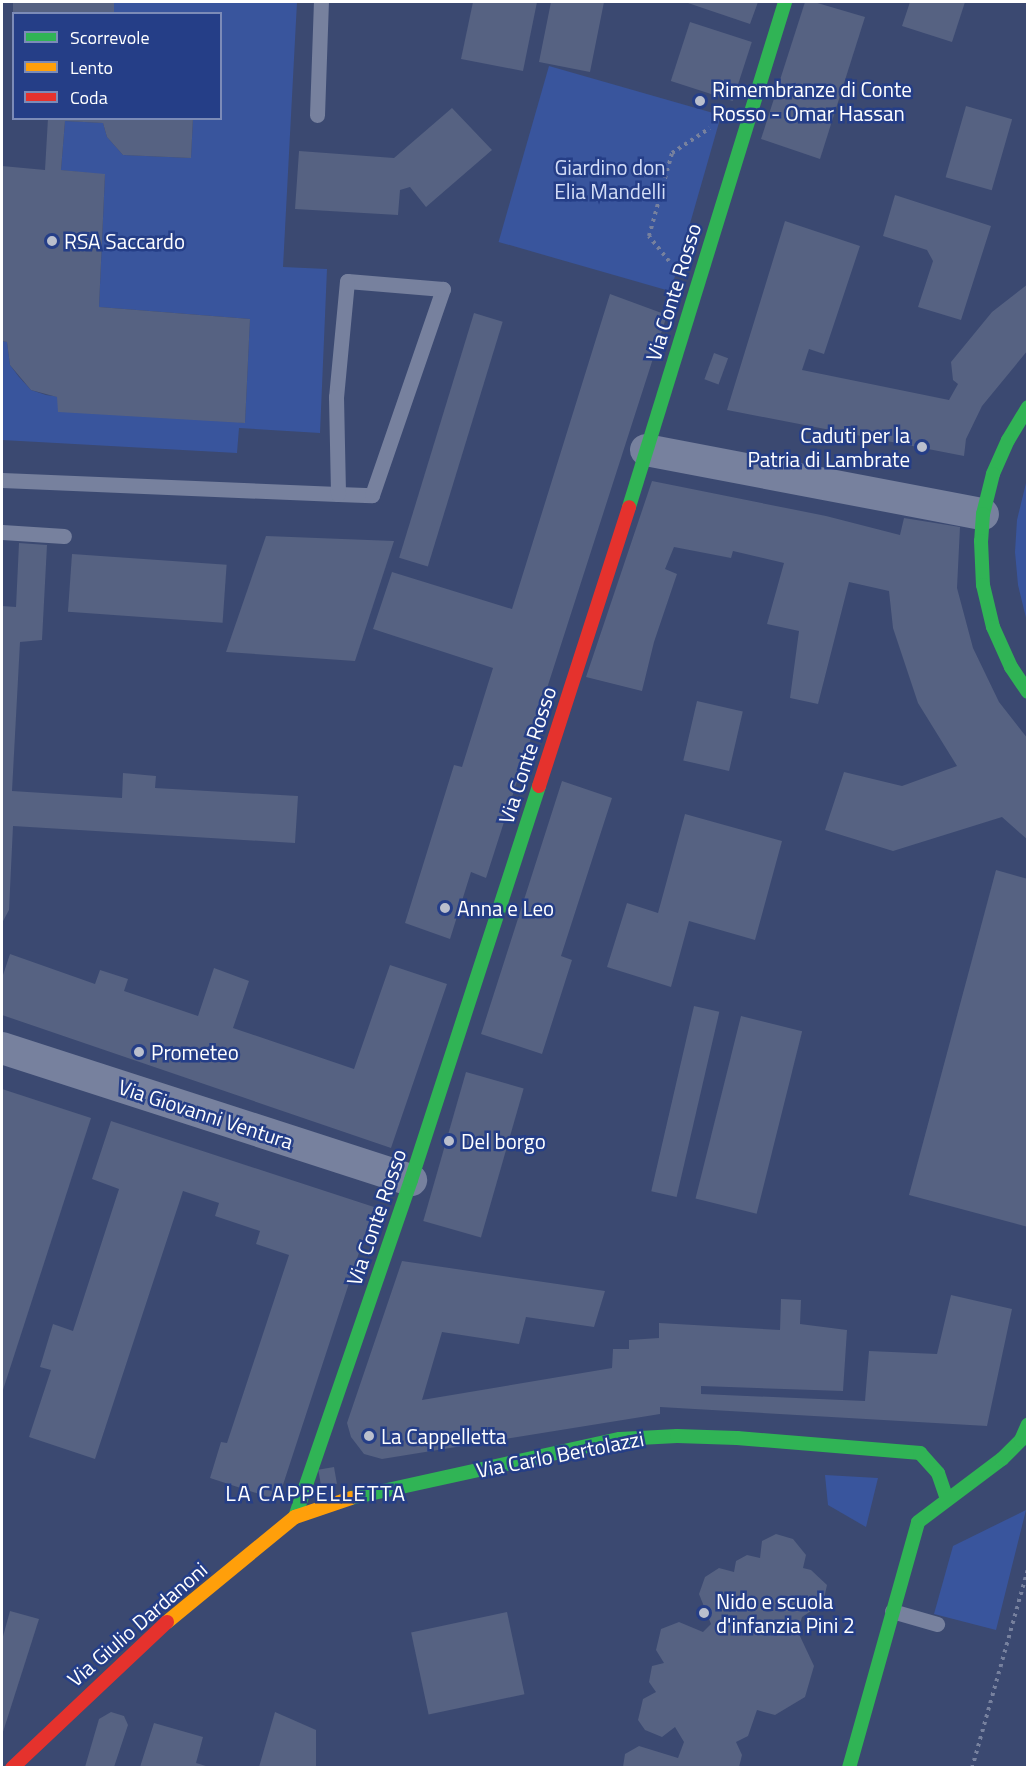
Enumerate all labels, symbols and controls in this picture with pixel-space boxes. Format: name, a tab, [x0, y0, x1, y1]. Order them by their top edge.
legend	[12, 12, 222, 120]
text: Scorrevole	[70, 24, 149, 51]
text: Lento	[70, 54, 113, 81]
place label: Rimembranze di Conte Rosso - Omar Hassan	[712, 76, 912, 126]
text: Coda	[70, 84, 108, 111]
marker: Rimembranze di Conte Rosso - Omar Hassan	[693, 94, 707, 108]
park label: Giardino don Elia Mandelli	[554, 154, 666, 204]
street label: Via Conte Rosso	[640, 220, 706, 364]
place label: RSA Saccardo	[64, 228, 185, 254]
marker: RSA Saccardo	[45, 234, 59, 248]
place label: Caduti per la Patria di Lambrate	[747, 422, 910, 472]
marker: Caduti per la Patria di Lambrate	[915, 440, 929, 454]
street label: Via Conte Rosso	[493, 683, 561, 827]
place label: Anna e Leo	[457, 895, 554, 921]
marker: Anna e Leo	[438, 901, 452, 915]
place label: Prometeo	[151, 1039, 239, 1065]
marker: Prometeo	[132, 1045, 146, 1059]
street label: Via Giovanni Ventura	[115, 1074, 297, 1154]
place label: Del borgo	[461, 1128, 546, 1154]
marker: Del borgo	[442, 1134, 456, 1148]
street label: Via Conte Rosso	[341, 1146, 411, 1288]
place label: La Cappelletta	[381, 1423, 506, 1449]
street label: Via Carlo Bertolazzi	[474, 1425, 646, 1483]
marker: La Cappelletta	[362, 1429, 376, 1443]
district label: LA CAPPELLETTA	[225, 1481, 407, 1507]
street label: Via Giulio Dardanoni	[62, 1557, 212, 1691]
place label: Nido e scuola d'infanzia Pini 2	[716, 1588, 855, 1638]
marker: Nido e scuola d'infanzia Pini 2	[697, 1606, 711, 1620]

